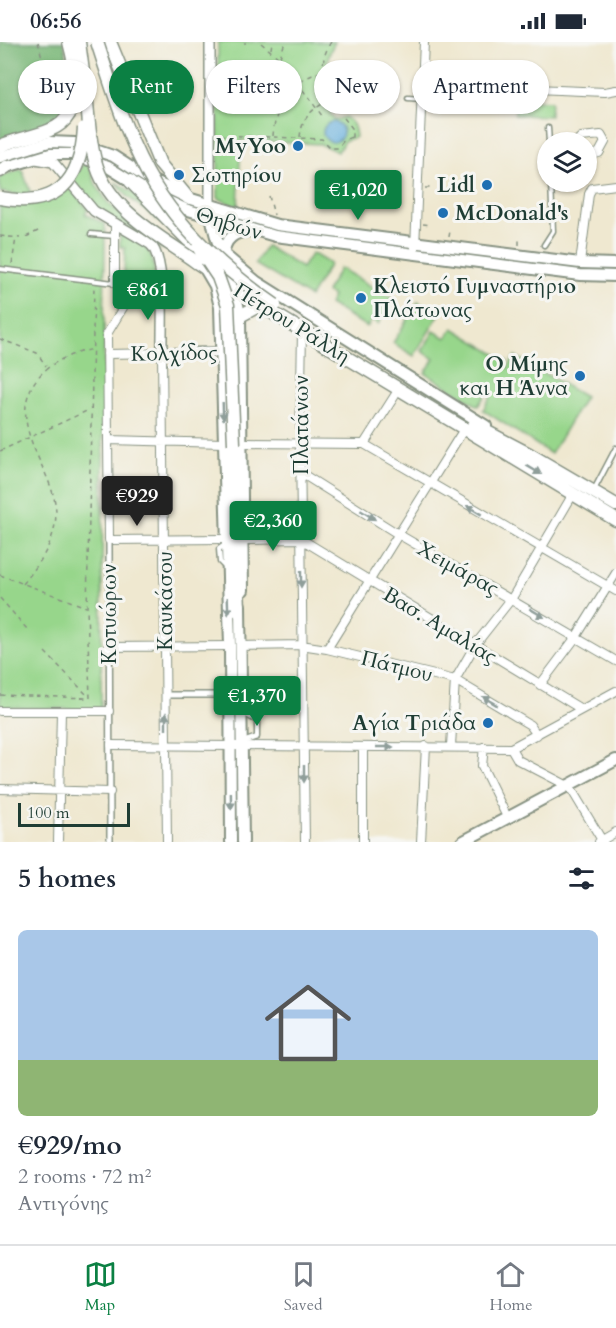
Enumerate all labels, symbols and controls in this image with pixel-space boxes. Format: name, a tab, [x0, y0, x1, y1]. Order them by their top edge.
text: 06:56	[30, 6, 81, 36]
chip: Buy	[18, 60, 97, 114]
chip: Rent	[109, 60, 194, 114]
chip: Filters	[206, 60, 302, 114]
chip: New	[314, 60, 400, 114]
chip: Apartment	[412, 60, 549, 114]
place label: MyYoo	[215, 132, 286, 161]
map controls	[537, 132, 597, 192]
button: layers	[537, 132, 597, 192]
marker: MyYoo	[291, 139, 305, 153]
place label: Σωτηρίου	[191, 161, 282, 190]
marker: Σωτηρίου	[172, 168, 186, 182]
pin: €1,020	[309, 170, 407, 221]
place label: Lidl	[437, 171, 475, 200]
text: €1,020	[329, 176, 387, 203]
marker: Lidl	[480, 178, 494, 192]
place label: McDonald's	[455, 199, 569, 228]
street label: Θηβών	[192, 200, 266, 247]
marker: McDonald's	[436, 206, 450, 220]
pin: €861	[112, 270, 184, 321]
place label: Κλειστό Γυμναστήριο Πλάτωνας	[373, 272, 576, 325]
text: €861	[127, 276, 169, 303]
street label: Πέτρου Ράλλη	[228, 276, 355, 371]
marker: Κλειστό Γυμναστήριο Πλάτωνας	[354, 291, 368, 305]
street label: Κολχίδος	[130, 338, 218, 369]
place label: Ο Μίμης και Η Άννα	[459, 350, 568, 403]
marker: Ο Μίμης και Η Άννα	[573, 369, 587, 383]
street label: Πλατάνων	[287, 375, 316, 475]
one-way arrow	[218, 401, 227, 420]
one-way arrow	[526, 465, 542, 476]
pin: €929	[101, 476, 173, 527]
text: €929	[116, 482, 158, 509]
pin: €2,360	[224, 501, 322, 552]
one-way arrow	[466, 504, 482, 515]
text: €2,360	[244, 507, 302, 534]
one-way arrow	[360, 509, 376, 520]
street label: Χειμάρας	[412, 534, 504, 603]
street label: Καυκάσου	[151, 551, 180, 651]
street label: Κοτυώρων	[95, 564, 124, 664]
one-way arrow	[296, 569, 306, 588]
street label: Βασ. Αμαλίας	[377, 580, 502, 671]
one-way arrow	[224, 596, 233, 615]
one-way arrow	[529, 608, 546, 618]
street label: Πάτμου	[358, 644, 436, 689]
pin: €1,370	[208, 676, 306, 727]
text: €1,370	[228, 682, 286, 709]
one-way arrow	[482, 696, 498, 707]
place label: Αγία Τριάδα	[352, 709, 476, 738]
one-way arrow	[161, 711, 171, 730]
marker: Αγία Τριάδα	[481, 716, 495, 730]
one-way arrow	[375, 742, 394, 751]
one-way arrow	[300, 764, 309, 783]
one-way arrow	[226, 791, 236, 810]
scale bar	[18, 800, 130, 828]
text: 100 m	[27, 802, 69, 824]
text: 5 homes	[18, 861, 116, 896]
icon: filters	[565, 862, 598, 895]
icon: home	[254, 969, 362, 1077]
text: €929/mo	[18, 1128, 122, 1163]
text: 2 rooms · 72 m²	[18, 1163, 151, 1190]
text: Αντιγόνης	[18, 1190, 109, 1217]
tab: Map	[84, 1258, 117, 1316]
tab: Saved	[284, 1258, 322, 1316]
tab: Home	[490, 1258, 532, 1316]

